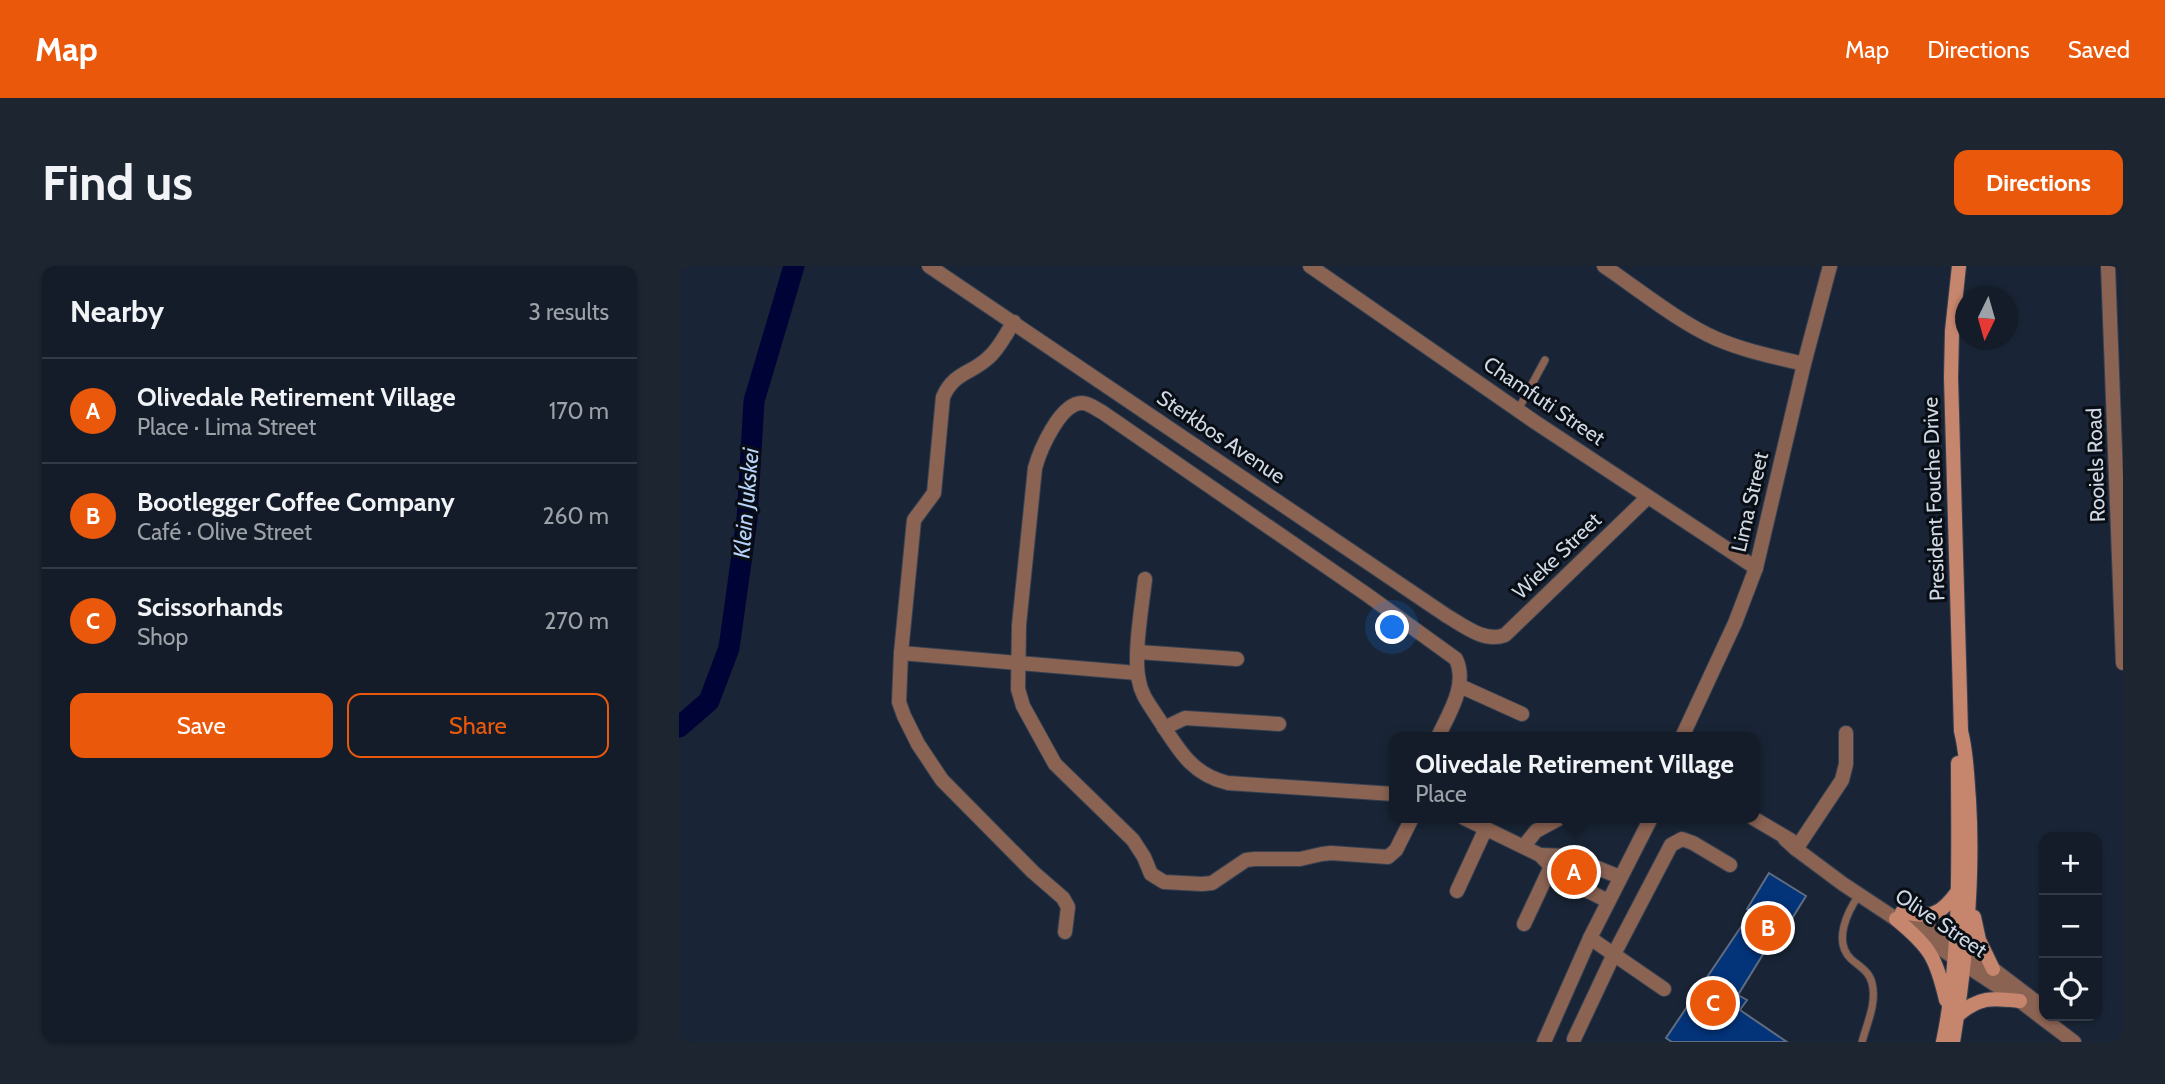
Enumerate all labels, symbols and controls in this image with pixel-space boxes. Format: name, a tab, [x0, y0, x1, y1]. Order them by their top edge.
text: Map	[35, 29, 98, 69]
text: Map	[1845, 35, 1889, 64]
text: Directions	[1927, 35, 2030, 64]
text: Saved	[2068, 35, 2130, 64]
button: Directions	[1954, 150, 2123, 215]
text: Find us	[42, 153, 193, 212]
north arrow	[1955, 287, 2018, 350]
text: Nearby	[70, 293, 164, 330]
text: 3 results	[528, 298, 609, 326]
street label: Chamfuti Street	[1479, 351, 1610, 450]
text: Olivedale Retirement Village	[137, 381, 456, 413]
street label: Sterkbos Avenue	[1153, 385, 1290, 489]
street label: President Fouche Drive	[1917, 396, 1950, 601]
text: A	[86, 397, 100, 425]
text: 170 m	[549, 397, 609, 425]
street label: Rooiels Road	[2081, 407, 2110, 523]
text: Place · Lima Street	[137, 413, 316, 441]
water label: Klein Jukskei	[727, 446, 765, 559]
street label: Lima Street	[1726, 449, 1773, 554]
text: Bootlegger Coffee Company	[137, 486, 455, 518]
text: B	[86, 502, 100, 530]
text: 260 m	[542, 502, 609, 530]
street label: Wieke Street	[1507, 507, 1606, 604]
text: Café · Olive Street	[137, 518, 312, 546]
text: Scissorhands	[137, 591, 283, 623]
text: C	[86, 607, 100, 635]
text: 270 m	[544, 607, 609, 635]
your location	[1375, 610, 1409, 644]
text: Shop	[137, 623, 188, 651]
button: Save	[70, 693, 333, 758]
button: Share	[347, 693, 609, 758]
popup	[1389, 732, 1760, 823]
text: Olivedale Retirement Village	[1415, 748, 1734, 780]
text: Place	[1415, 780, 1467, 808]
map controls	[2039, 832, 2102, 1021]
button: +	[2039, 832, 2102, 895]
pin: A	[1551, 846, 1597, 898]
street label: Olive Street	[1891, 883, 1992, 962]
button: −	[2039, 895, 2102, 958]
pin: B	[1745, 902, 1791, 954]
button: locate	[2039, 958, 2102, 1021]
pin: C	[1690, 977, 1736, 1029]

